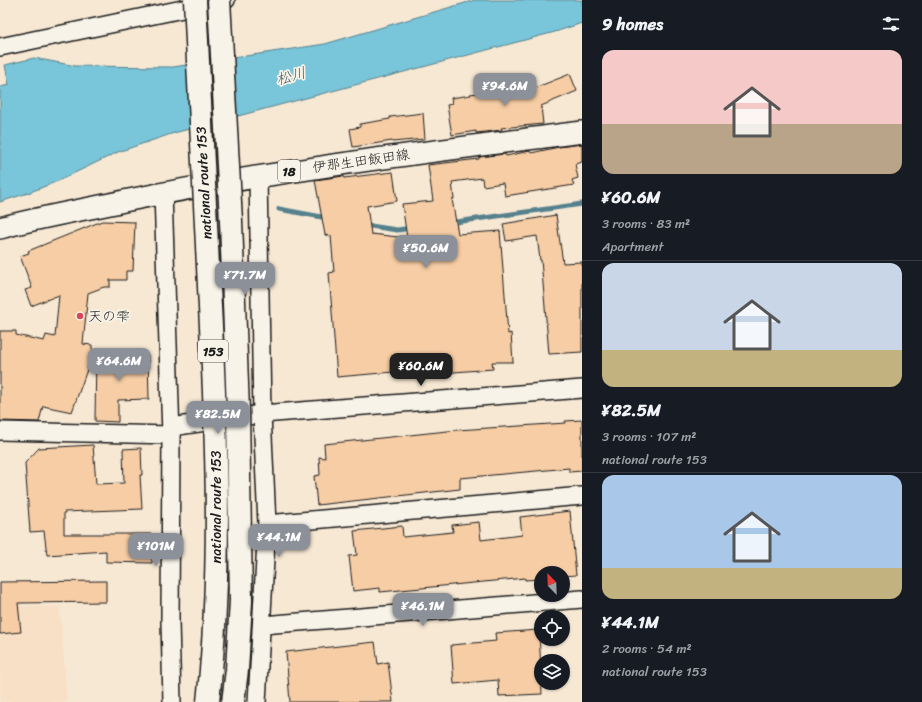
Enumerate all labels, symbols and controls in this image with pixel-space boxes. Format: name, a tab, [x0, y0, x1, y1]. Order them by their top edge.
text: 9 homes	[602, 9, 663, 39]
icon: filters	[880, 13, 902, 35]
water label: 松川	[273, 60, 309, 92]
pin: ¥94.6M	[472, 73, 538, 107]
text: ¥94.6M	[482, 74, 528, 97]
icon: home	[716, 76, 788, 148]
street label: national route 153	[189, 126, 219, 240]
street label: 伊那生田飯田線	[311, 142, 411, 180]
road number: 18	[278, 160, 300, 182]
text: ¥60.6M	[602, 182, 661, 212]
text: 3 rooms · 83 m²	[602, 212, 690, 235]
pin: ¥50.6M	[393, 235, 459, 269]
text: Apartment	[602, 235, 663, 258]
text: ¥50.6M	[403, 236, 449, 259]
pin: ¥71.7M	[212, 262, 278, 296]
text: ¥71.7M	[224, 263, 266, 286]
icon: home	[716, 289, 788, 361]
place label: 天の雫	[88, 304, 130, 329]
marker: 天の雫	[75, 311, 85, 321]
road number: 153	[198, 340, 228, 362]
pin: ¥64.6M	[86, 348, 152, 382]
text: ¥64.6M	[97, 349, 141, 372]
pin: ¥60.6M	[388, 353, 454, 387]
text: ¥60.6M	[399, 354, 443, 377]
text: ¥82.5M	[602, 395, 661, 425]
pin: ¥82.5M	[185, 401, 251, 435]
text: ¥82.5M	[195, 402, 241, 425]
text: 3 rooms · 107 m²	[602, 425, 696, 448]
text: national route 153	[602, 448, 707, 471]
street label: national route 153	[204, 450, 229, 563]
icon: home	[716, 501, 788, 573]
pin: ¥44.1M	[246, 524, 312, 558]
text: ¥44.1M	[257, 525, 301, 548]
pin: ¥101M	[128, 533, 184, 567]
text: ¥101M	[137, 534, 175, 557]
north arrow	[534, 566, 570, 602]
map controls	[534, 566, 570, 690]
pin: ¥46.1M	[390, 593, 456, 627]
text: ¥46.1M	[402, 594, 444, 617]
text: ¥44.1M	[602, 607, 659, 637]
button: locate	[534, 610, 570, 646]
text: 2 rooms · 54 m²	[602, 637, 692, 660]
button: layers	[534, 654, 570, 690]
text: national route 153	[602, 660, 707, 683]

